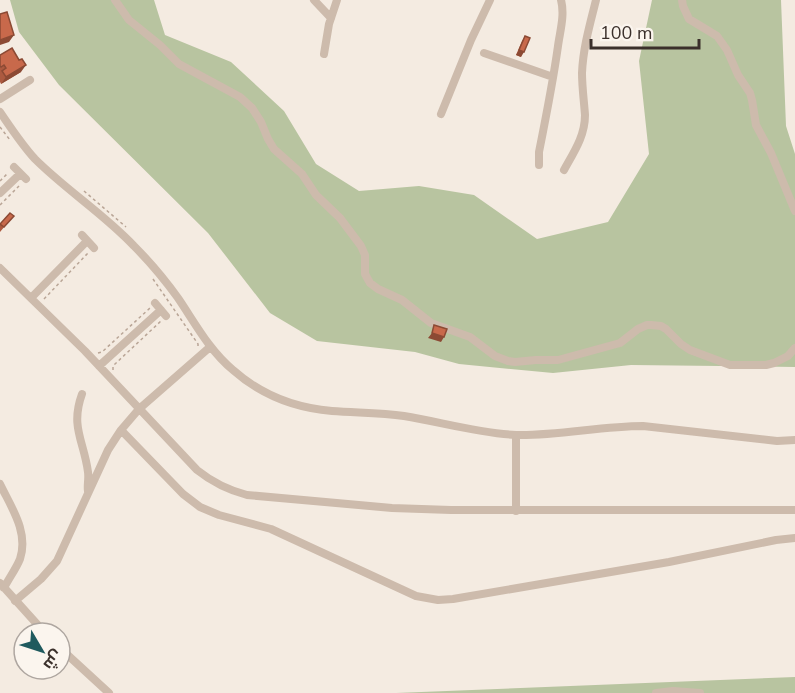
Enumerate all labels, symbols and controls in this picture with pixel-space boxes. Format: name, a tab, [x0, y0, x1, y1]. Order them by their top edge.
scale bar	[591, 12, 699, 50]
text: 100 m	[600, 21, 652, 45]
north arrow	[12, 621, 72, 681]
text: ش	[38, 645, 68, 675]

